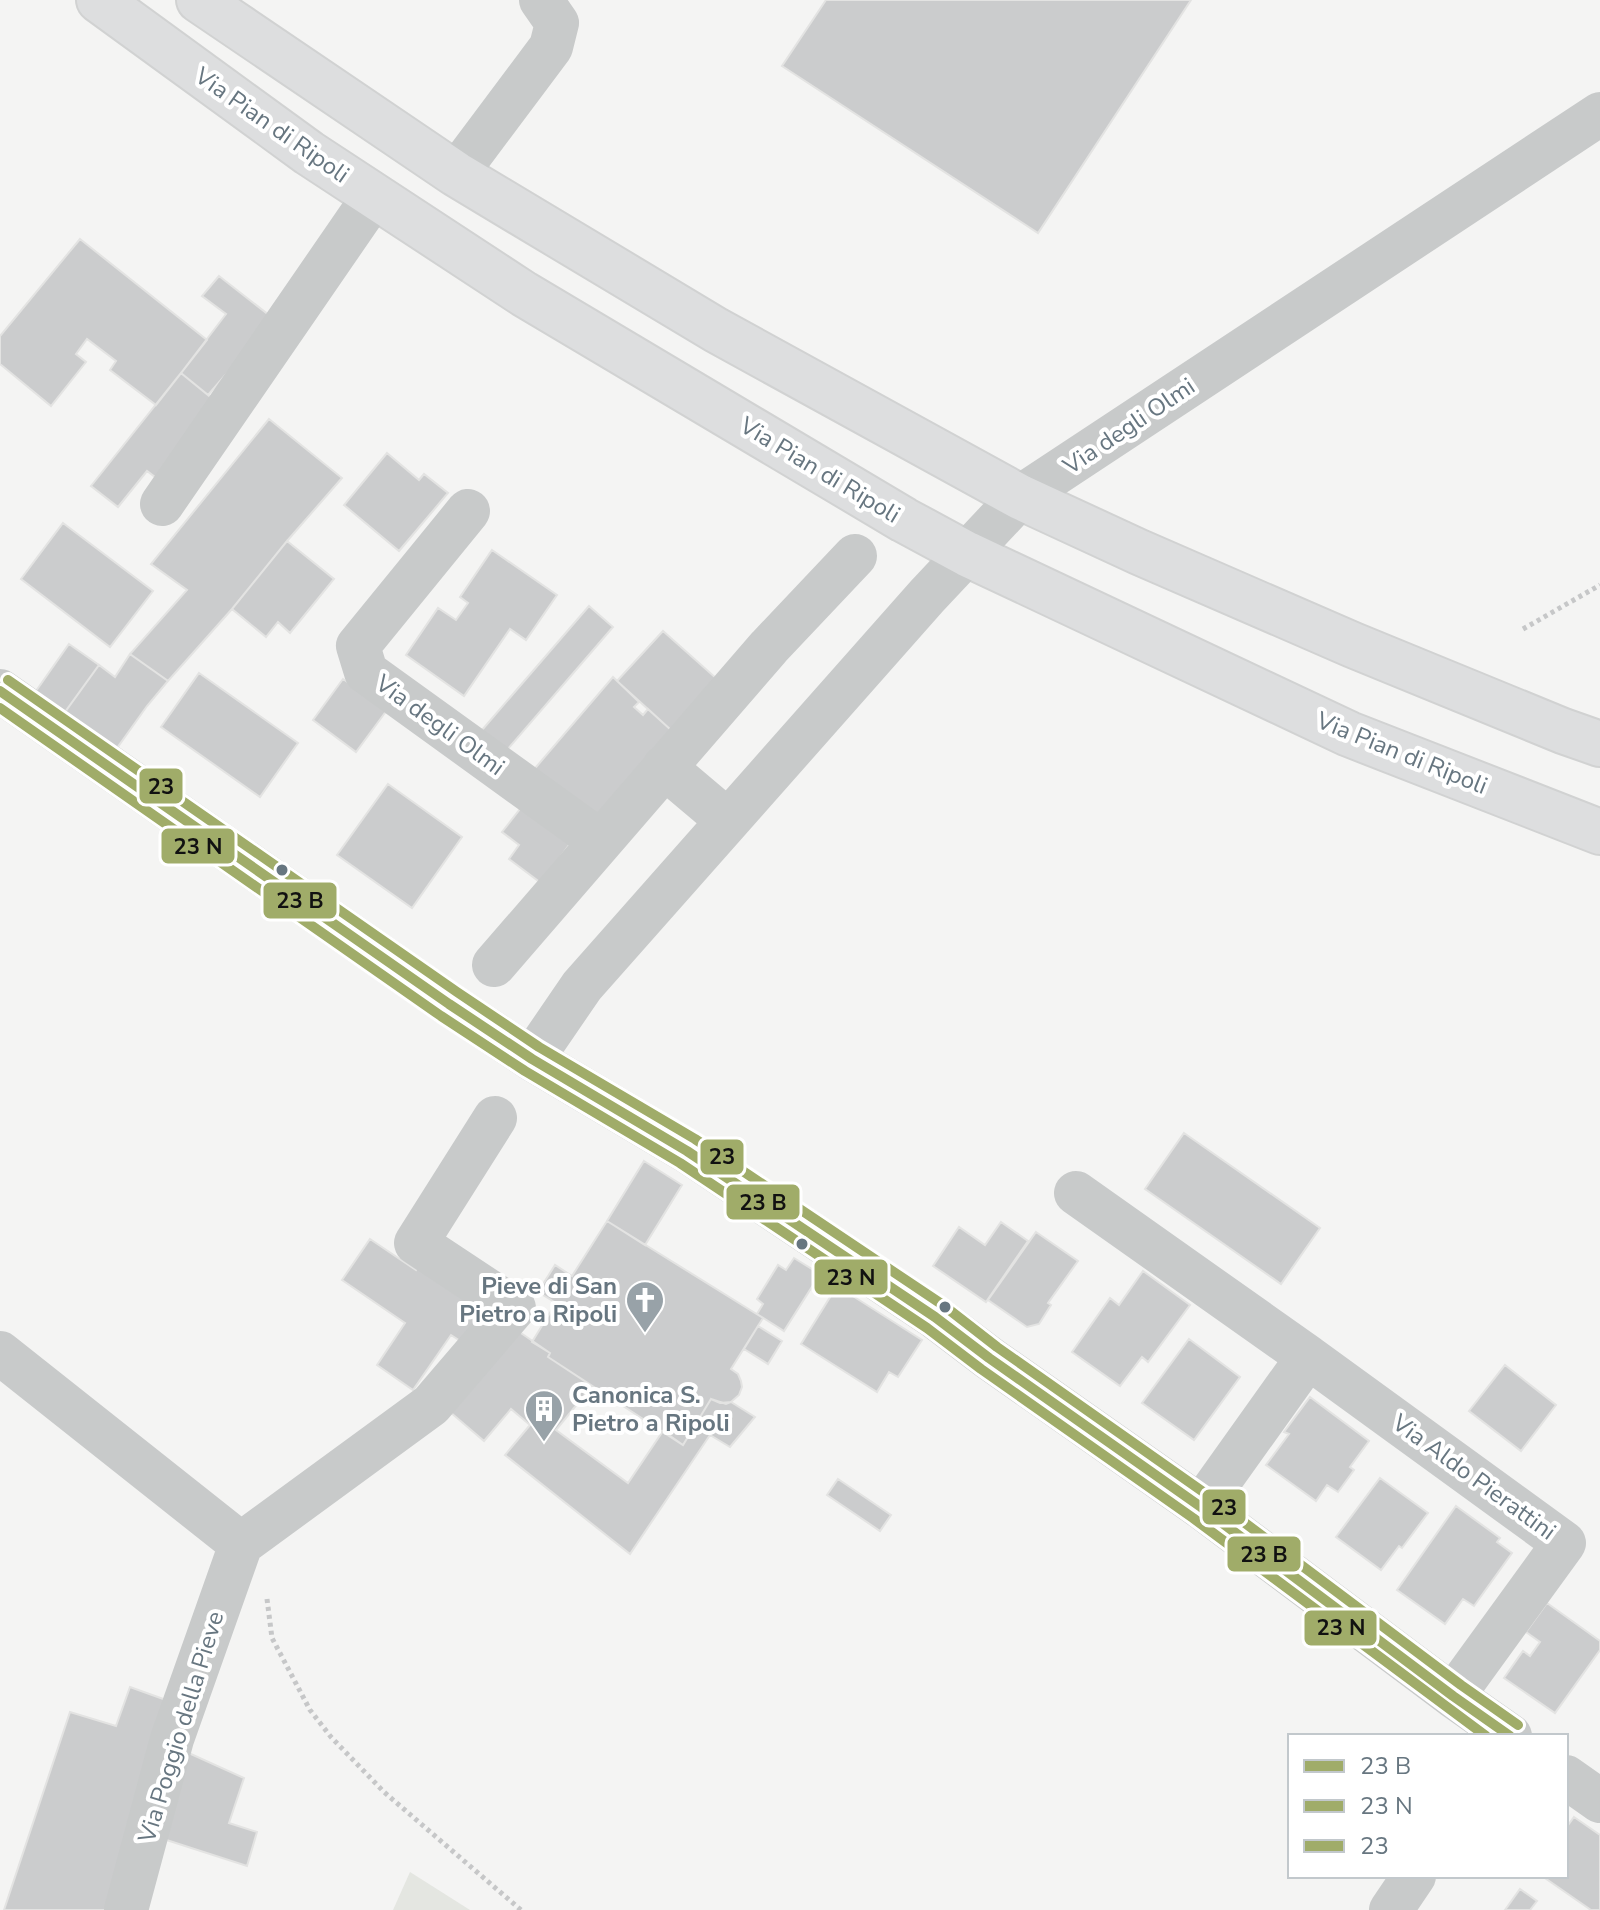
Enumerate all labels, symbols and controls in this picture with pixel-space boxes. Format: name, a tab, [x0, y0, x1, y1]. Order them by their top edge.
street label: Via Pian di Ripoli	[188, 59, 356, 190]
street label: Via degli Olmi	[1056, 370, 1201, 482]
street label: Via Pian di Ripoli	[733, 409, 906, 530]
street label: Via degli Olmi	[368, 667, 511, 783]
street label: Via Pian di Ripoli	[1311, 704, 1492, 802]
line badge: 23	[138, 767, 184, 805]
text: 23	[148, 772, 174, 802]
line badge: 23 N	[160, 827, 236, 865]
text: 23 N	[174, 832, 222, 862]
unlabelled marker	[274, 862, 290, 878]
line badge: 23 B	[262, 881, 338, 920]
text: 23 B	[276, 886, 324, 916]
line badge: 23	[699, 1138, 745, 1176]
text: 23	[709, 1142, 735, 1172]
line badge: 23 B	[725, 1183, 801, 1221]
text: 23 B	[739, 1188, 787, 1218]
unlabelled marker	[794, 1236, 810, 1252]
line badge: 23 N	[813, 1258, 889, 1296]
text: 23 N	[827, 1263, 875, 1293]
place label: Pieve di San Pietro a Ripoli	[459, 1270, 617, 1330]
church icon: Pieve di San Pietro a Ripoli	[624, 1279, 666, 1334]
unlabelled marker	[937, 1299, 953, 1315]
place label: Canonica S. Pietro a Ripoli	[572, 1379, 730, 1439]
building icon: Canonica S. Pietro a Ripoli	[523, 1388, 565, 1443]
street label: Via Aldo Pierattini	[1385, 1406, 1562, 1547]
line badge: 23	[1201, 1488, 1247, 1526]
text: 23	[1211, 1493, 1237, 1523]
line badge: 23 B	[1226, 1535, 1302, 1573]
text: 23 B	[1240, 1540, 1288, 1570]
street label: Via Poggio della Pieve	[130, 1607, 231, 1848]
line badge: 23 N	[1303, 1609, 1378, 1647]
text: 23 N	[1317, 1613, 1365, 1643]
legend	[1288, 1734, 1568, 1878]
text: 23 B	[1360, 1750, 1411, 1782]
text: 23 N	[1360, 1790, 1413, 1822]
text: 23	[1360, 1830, 1389, 1862]

